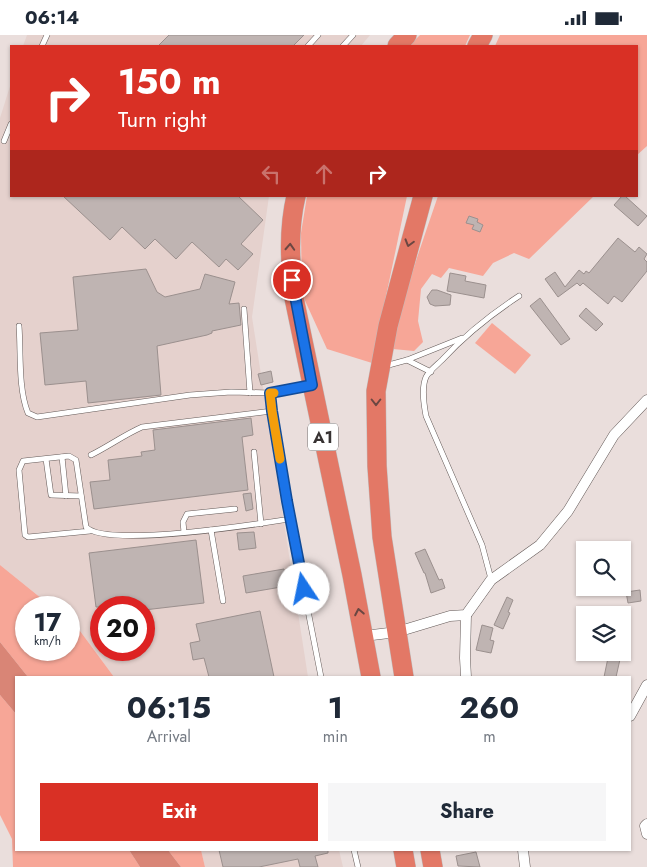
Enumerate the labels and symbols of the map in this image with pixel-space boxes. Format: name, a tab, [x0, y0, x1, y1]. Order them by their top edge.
one-way arrow	[405, 238, 415, 247]
one-way arrow	[285, 243, 296, 251]
pin	[271, 259, 313, 301]
one-way arrow	[371, 398, 381, 406]
road number: A1	[308, 423, 338, 451]
position arrow	[277, 562, 329, 614]
speed limit sign: 20	[90, 596, 155, 661]
one-way arrow	[355, 608, 365, 617]

